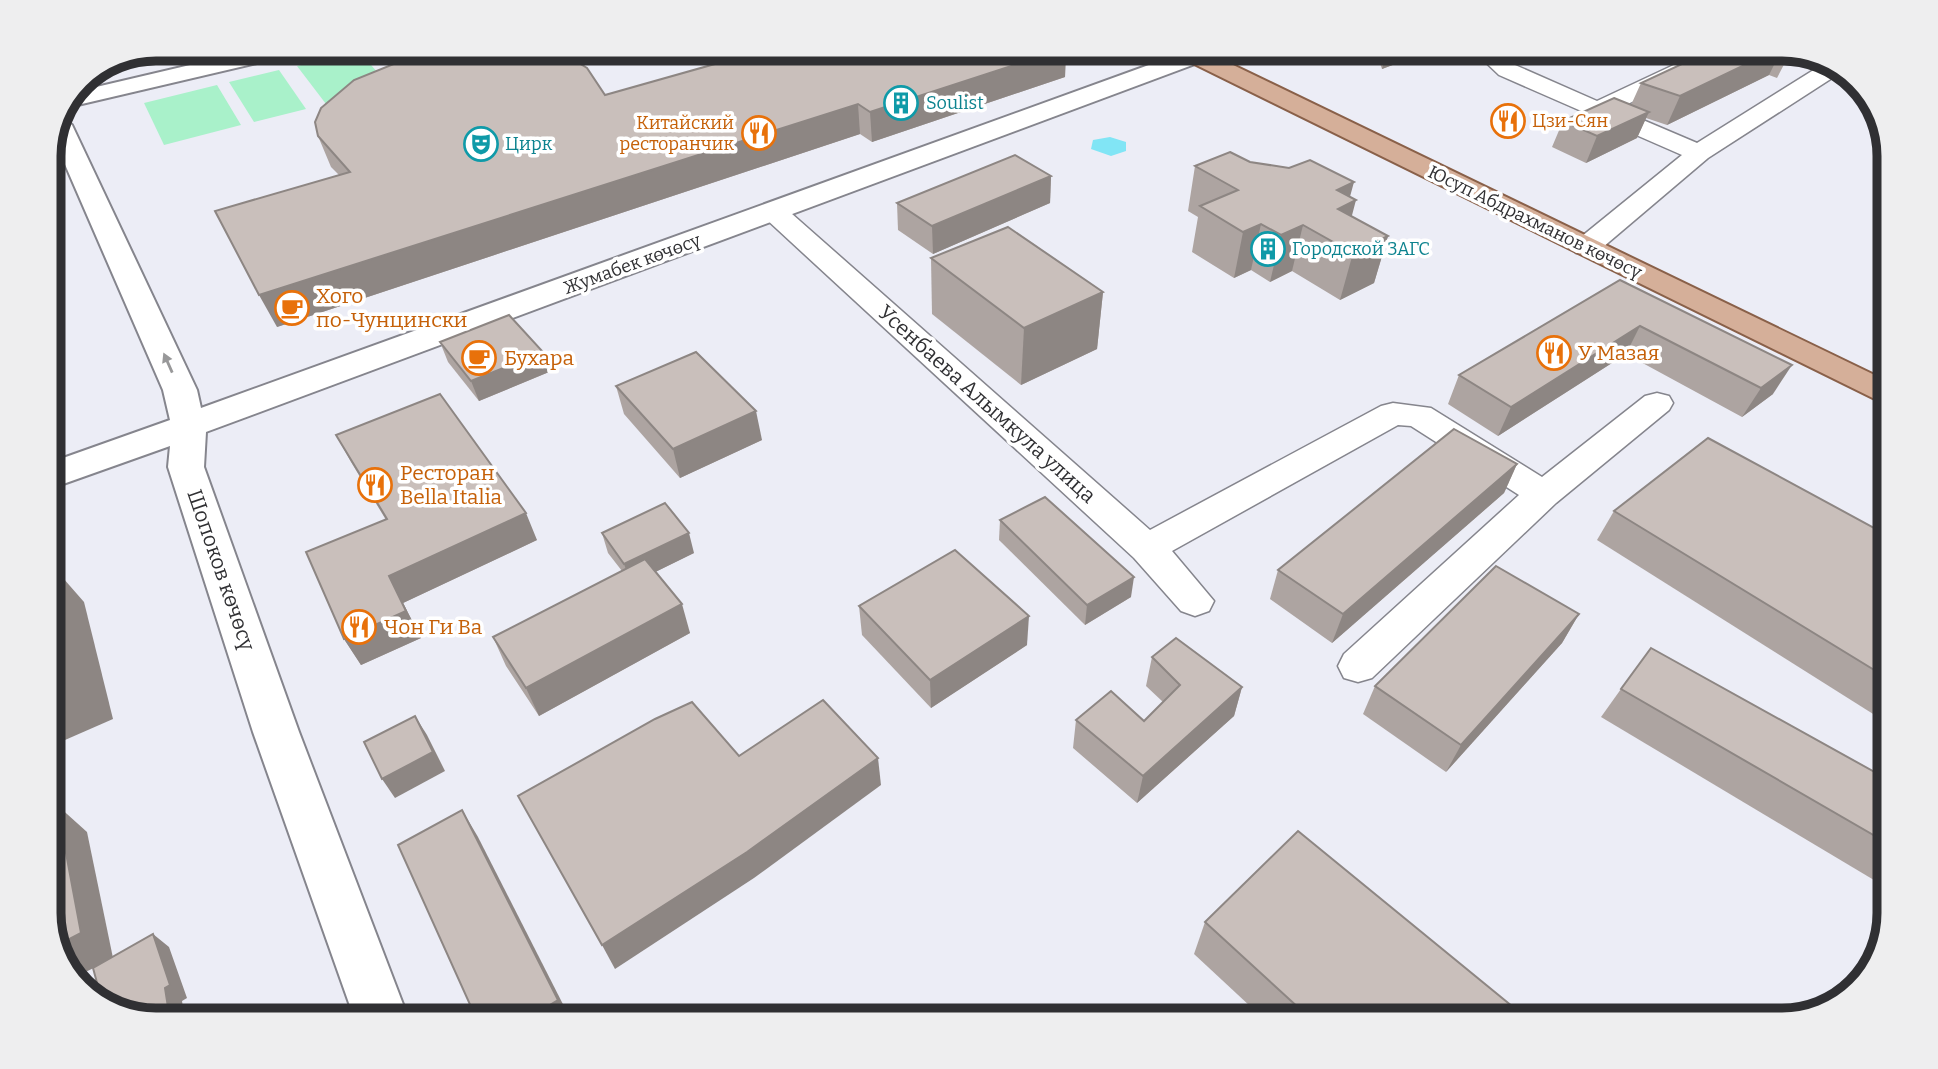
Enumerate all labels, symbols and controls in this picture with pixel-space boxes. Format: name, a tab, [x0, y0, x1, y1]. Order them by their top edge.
building icon: Soulist	[882, 84, 920, 122]
place label: Soulist	[926, 92, 984, 114]
restaurant icon: Цзи-Сян	[1489, 102, 1527, 140]
place label: Цзи-Сян	[1532, 110, 1608, 132]
place label: Китайский ресторанчик	[619, 112, 734, 155]
restaurant icon: Китайский ресторанчик	[740, 114, 778, 152]
theatre icon: Цирк	[462, 125, 500, 163]
place label: Цирк	[505, 133, 553, 155]
street label: Юсуп Абдрахманов көчөсү	[1425, 161, 1646, 283]
street label: Жумабек көчөсү	[560, 229, 704, 299]
building icon: Городской ЗАГС	[1249, 230, 1287, 268]
place label: Городской ЗАГС	[1292, 238, 1430, 260]
place label: Хого по-Чунцински	[316, 283, 468, 333]
cafe icon: Хого по-Чунцински	[273, 289, 311, 327]
street label: Усенбаева Алымкула улица	[873, 299, 1102, 509]
restaurant icon: У Мазая	[1535, 334, 1573, 372]
cafe icon: Бухара	[460, 339, 498, 377]
place label: У Мазая	[1578, 340, 1659, 366]
place label: Бухара	[504, 345, 575, 371]
one-way arrow	[162, 353, 174, 373]
place label: Ресторан Bella Italia	[400, 460, 503, 510]
restaurant icon: Ресторан Bella Italia	[356, 466, 394, 504]
street label: Шопоков көчөсү	[181, 486, 261, 654]
restaurant icon: Чон Ги Ва	[340, 608, 378, 646]
place label: Чон Ги Ва	[384, 614, 483, 640]

